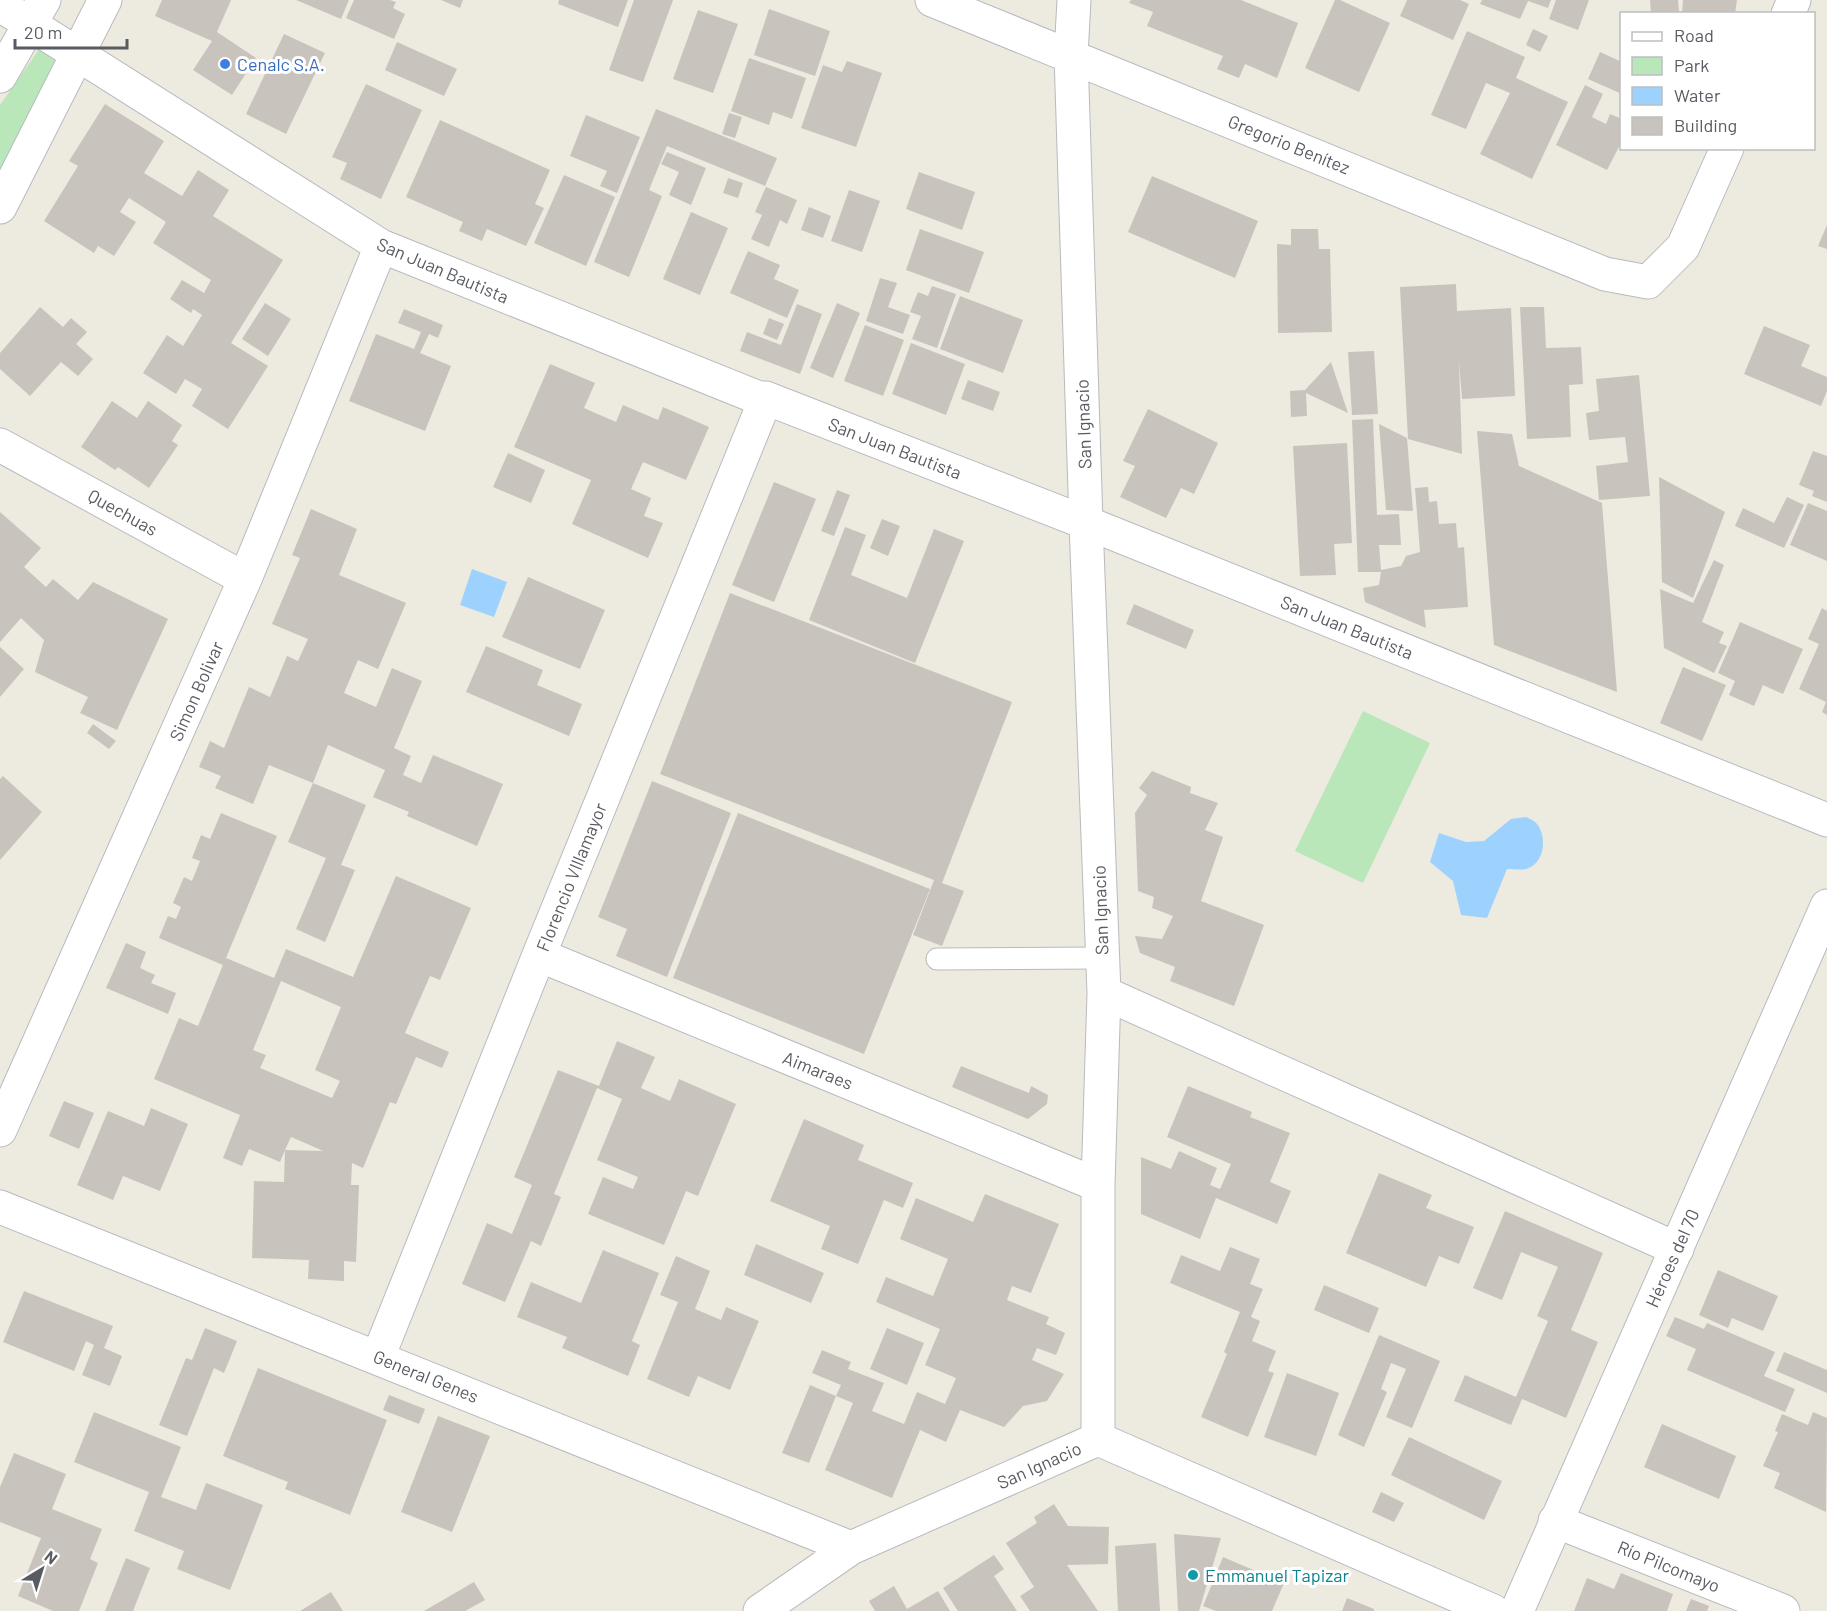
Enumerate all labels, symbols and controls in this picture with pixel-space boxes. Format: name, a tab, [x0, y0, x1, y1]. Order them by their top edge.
scale bar	[15, 12, 128, 50]
legend	[1620, 12, 1815, 150]
text: 20 m	[24, 21, 62, 43]
text: Road	[1674, 24, 1714, 46]
place label: Cenalc S.A.	[237, 53, 325, 75]
text: Park	[1674, 54, 1709, 76]
marker: Cenalc S.A.	[218, 57, 232, 71]
text: Water	[1674, 84, 1721, 106]
street label: Gregorio Benítez	[1225, 110, 1353, 178]
text: Building	[1674, 114, 1737, 136]
street label: San Juan Bautista	[374, 232, 512, 308]
street label: San Ignacio	[1070, 379, 1096, 469]
street label: San Juan Bautista	[825, 412, 965, 484]
street label: Quechuas	[84, 484, 162, 540]
street label: San Juan Bautista	[1277, 590, 1417, 664]
street label: Simon Bolivar	[164, 637, 228, 744]
street label: Florencio VIllamayor	[531, 799, 611, 954]
street label: San Ignacio	[1087, 865, 1113, 955]
street label: Aimaraes	[780, 1046, 856, 1094]
street label: Héroes del 70	[1641, 1205, 1703, 1311]
street label: General Genes	[370, 1345, 482, 1407]
street label: San Ignacio	[993, 1437, 1085, 1493]
street label: Río Pilcomayo	[1615, 1535, 1723, 1597]
north arrow	[12, 1539, 72, 1599]
text: N	[42, 1546, 62, 1568]
place label: Emmanuel Tapizar	[1205, 1564, 1349, 1586]
marker: Emmanuel Tapizar	[1186, 1568, 1200, 1582]

